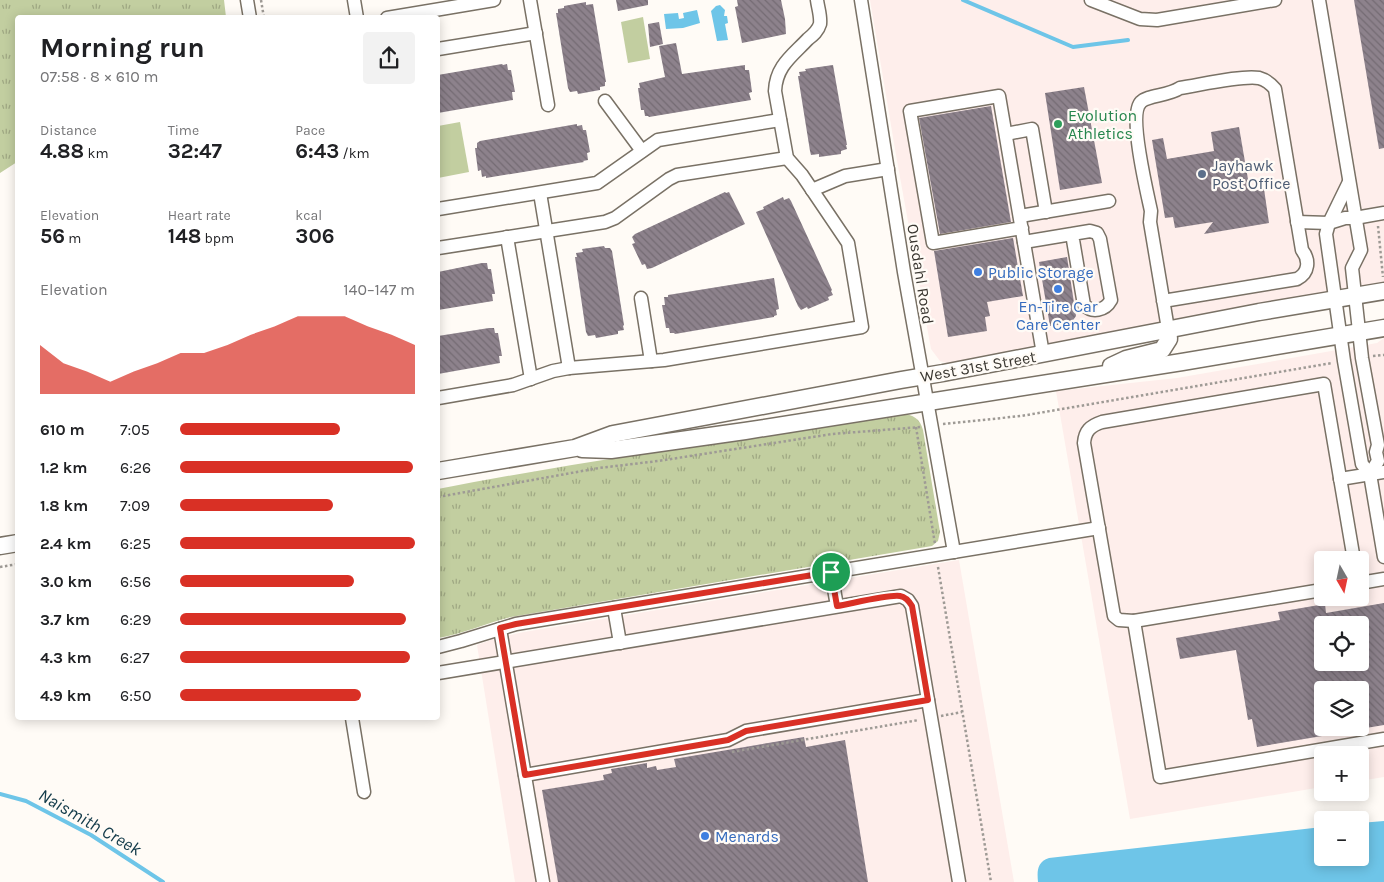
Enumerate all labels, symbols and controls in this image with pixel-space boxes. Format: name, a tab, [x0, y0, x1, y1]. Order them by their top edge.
text: Morning run	[40, 31, 205, 64]
button: share	[363, 32, 415, 84]
text: 07:58 · 8 × 610 m	[40, 67, 159, 86]
place label: Evolution Athletics	[1068, 106, 1137, 143]
marker: Evolution Athletics	[1052, 118, 1064, 130]
text: Distance	[40, 122, 97, 139]
text: Time	[168, 122, 199, 139]
text: Pace	[295, 122, 325, 139]
text: 4.88	[40, 139, 84, 163]
text: 32:47	[168, 139, 222, 163]
text: 6:43	[295, 139, 339, 163]
text: km	[84, 145, 108, 162]
text: /km	[339, 145, 370, 162]
place label: Jayhawk Post Office	[1212, 156, 1290, 193]
marker: Jayhawk Post Office	[1196, 168, 1208, 180]
text: Elevation	[40, 207, 99, 224]
text: Heart rate	[168, 207, 231, 224]
text: kcal	[295, 207, 322, 224]
street label: Ousdahl Road	[903, 222, 938, 326]
text: 56	[40, 224, 65, 248]
text: 148	[168, 224, 201, 248]
text: 306	[295, 224, 334, 248]
text: m	[65, 230, 81, 247]
text: bpm	[201, 230, 234, 247]
place label: Public Storage	[988, 263, 1094, 282]
marker: Public Storage	[972, 266, 984, 278]
text: Elevation	[40, 280, 108, 299]
text: 140–147 m	[343, 280, 415, 299]
marker: En-Tire Car Care Center	[1052, 283, 1064, 295]
place label: En-Tire Car Care Center	[1016, 297, 1100, 334]
street label: West 31st Street	[919, 347, 1037, 386]
text: 610 m	[40, 420, 85, 439]
text: 7:05	[120, 420, 150, 439]
text: 1.2 km	[40, 458, 88, 477]
text: 6:26	[120, 458, 151, 477]
text: 1.8 km	[40, 496, 88, 515]
text: 7:09	[120, 496, 150, 515]
text: 2.4 km	[40, 534, 91, 553]
text: 6:25	[120, 534, 151, 553]
pin	[810, 551, 852, 593]
north arrow	[1314, 551, 1369, 606]
map controls	[1314, 551, 1369, 866]
icon: arrive	[817, 558, 845, 586]
text: 3.0 km	[40, 572, 92, 591]
text: 6:56	[120, 572, 151, 591]
text: 3.7 km	[40, 610, 90, 629]
text: 6:29	[120, 610, 151, 629]
button: locate	[1314, 616, 1369, 671]
text: 4.3 km	[40, 648, 92, 667]
text: 6:27	[120, 648, 150, 667]
button: layers	[1314, 681, 1369, 736]
text: 4.9 km	[40, 686, 91, 705]
text: 6:50	[120, 686, 151, 705]
button: +	[1314, 746, 1369, 801]
water label: Naismith Creek	[35, 784, 146, 861]
button: −	[1314, 811, 1369, 866]
place label: Menards	[715, 827, 779, 846]
marker: Menards	[699, 830, 711, 842]

